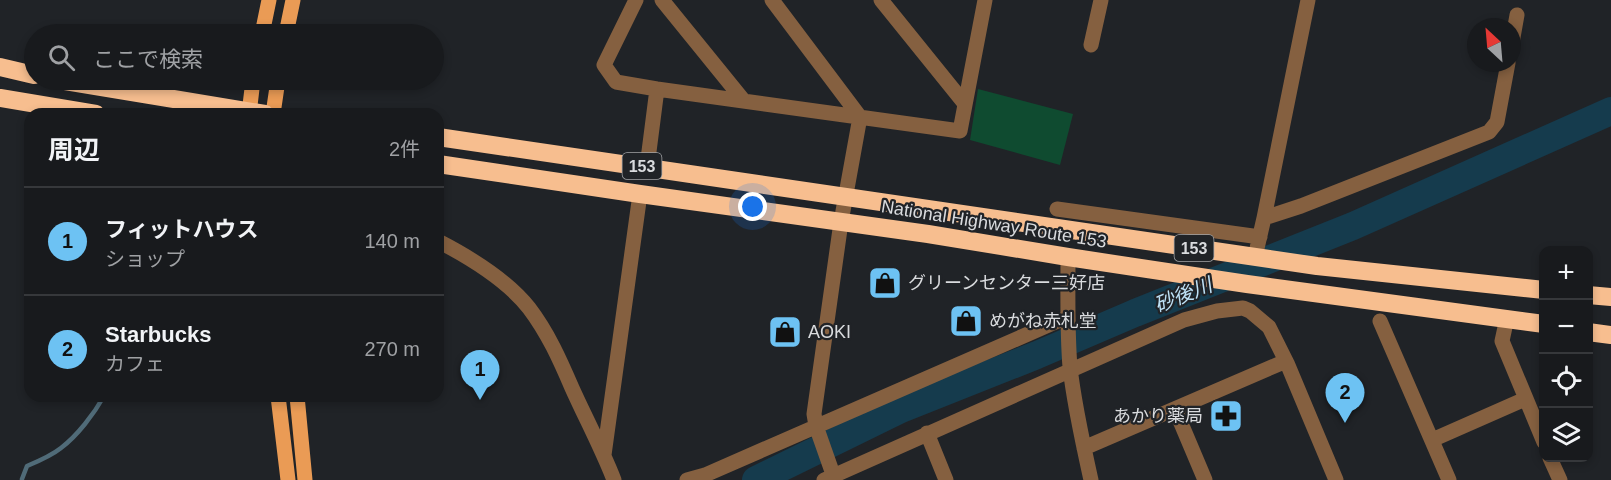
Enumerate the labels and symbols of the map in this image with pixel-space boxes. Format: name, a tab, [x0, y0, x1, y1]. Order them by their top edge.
north arrow	[1467, 18, 1521, 72]
road number: 153	[622, 153, 662, 179]
your location	[738, 192, 767, 221]
street label: National Highway Route 153	[880, 196, 1108, 252]
road number: 153	[1174, 235, 1214, 261]
shop icon: グリーンセンター三好店	[867, 265, 903, 301]
place label: グリーンセンター三好店	[908, 273, 1105, 293]
water label: 砂後川	[1151, 273, 1217, 316]
shop icon: めがね赤札堂	[948, 303, 984, 339]
place label: めがね赤札堂	[989, 311, 1097, 331]
shop icon: AOKI	[767, 314, 803, 350]
place label: AOKI	[808, 322, 851, 342]
pin: 1	[460, 350, 500, 400]
pin: 2	[1326, 374, 1364, 423]
pharmacy icon: あかり薬局	[1208, 398, 1244, 434]
place label: あかり薬局	[1113, 406, 1203, 426]

